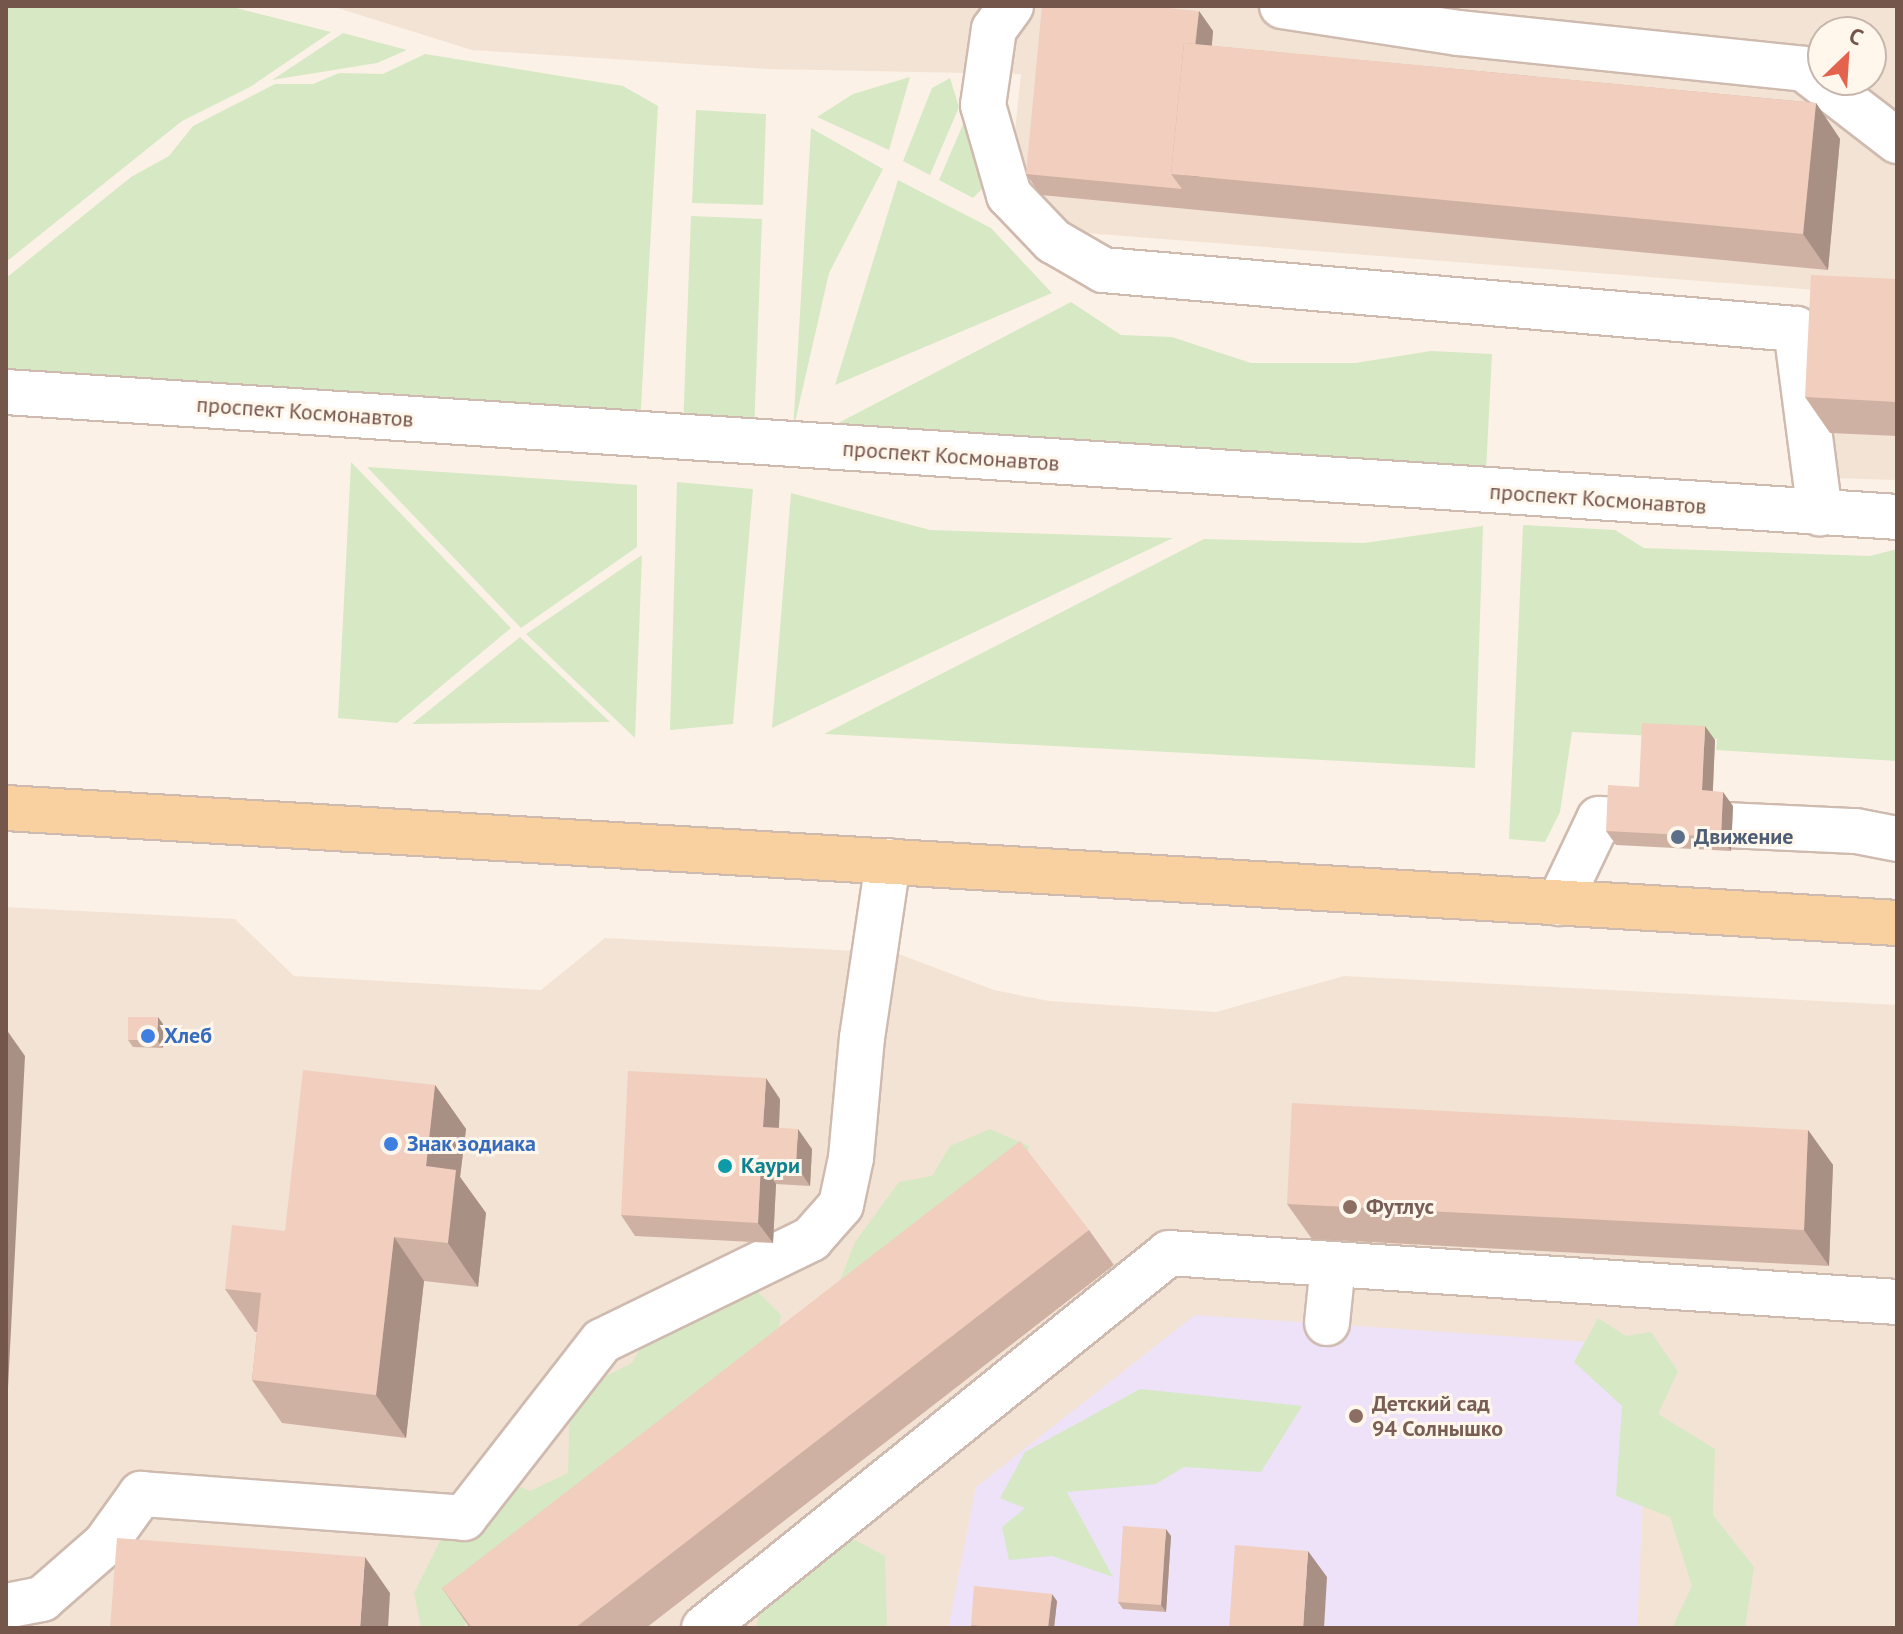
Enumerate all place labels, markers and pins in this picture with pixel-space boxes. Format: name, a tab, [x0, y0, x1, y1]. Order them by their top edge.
place label: Движение	[1694, 824, 1793, 850]
marker: Движение	[1669, 828, 1687, 846]
place label: Хлеб	[164, 1023, 212, 1049]
marker: Хлеб	[139, 1027, 157, 1045]
place label: Знак зодиака	[407, 1131, 536, 1157]
marker: Знак зодиака	[382, 1135, 400, 1153]
place label: Каури	[741, 1153, 800, 1179]
marker: Каури	[716, 1157, 734, 1175]
place label: Футлус	[1366, 1194, 1434, 1220]
marker: Футлус	[1341, 1198, 1359, 1216]
place label: Детский сад 94 Солнышко	[1372, 1390, 1503, 1442]
marker: Детский сад 94 Солнышко	[1347, 1407, 1365, 1425]

